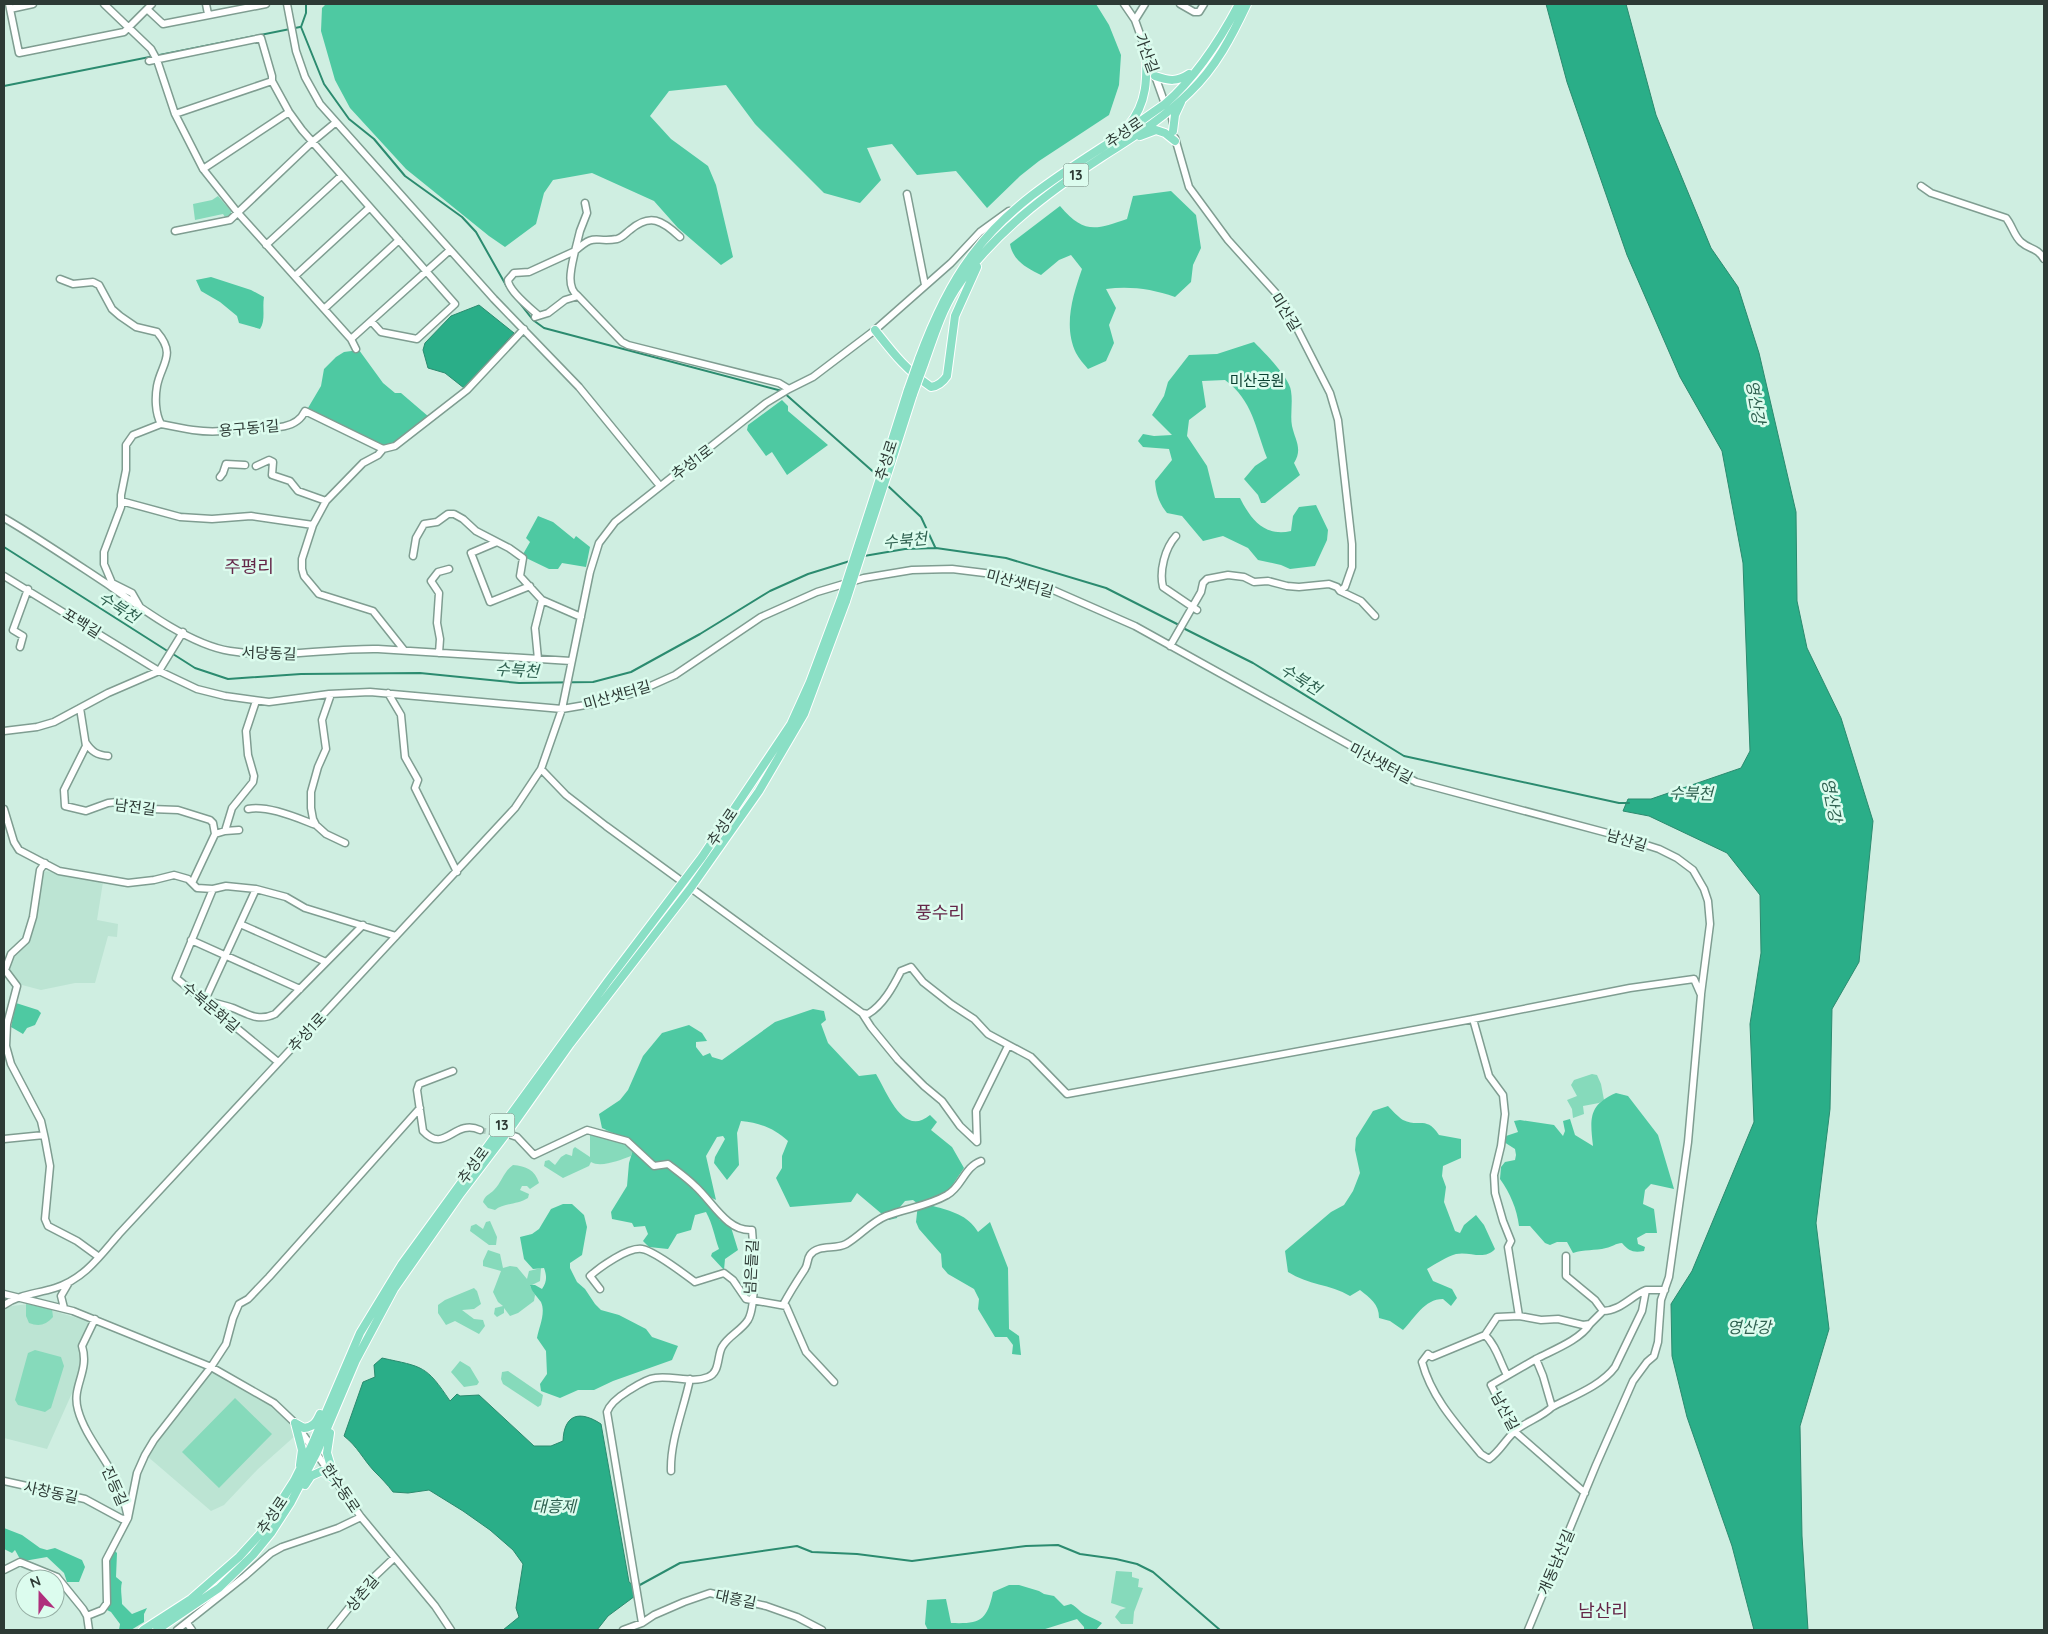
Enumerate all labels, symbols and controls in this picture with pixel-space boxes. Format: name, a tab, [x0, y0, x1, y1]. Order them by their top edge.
street label: 가산길	[1131, 30, 1163, 76]
street label: 추성로	[1102, 113, 1146, 151]
road number: 13	[1064, 164, 1088, 186]
street label: 미산길	[1267, 289, 1305, 335]
park label: 미산공원	[1229, 371, 1285, 390]
water label: 영산강	[1742, 379, 1770, 428]
street label: 용구동1길	[218, 416, 280, 440]
street label: 추성로	[871, 437, 901, 483]
street label: 추성1로	[668, 440, 716, 484]
water label: 수북천	[882, 528, 930, 552]
district label: 주평리	[224, 555, 274, 578]
street label: 미산샛터길	[984, 565, 1056, 601]
water label: 수북천	[95, 587, 145, 628]
street label: 포백길	[59, 604, 105, 642]
street label: 서당동길	[241, 643, 297, 663]
water label: 수북천	[494, 659, 542, 681]
water label: 수북천	[1277, 659, 1327, 700]
street label: 미산샛터길	[581, 676, 653, 714]
street label: 미산샛터길	[1346, 738, 1416, 788]
water label: 영산강	[1818, 776, 1846, 826]
water label: 수북천	[1669, 783, 1716, 803]
street label: 남전길	[113, 795, 157, 819]
street label: 추성로	[703, 805, 741, 849]
street label: 남산길	[1604, 825, 1650, 855]
district label: 풍수리	[915, 901, 965, 924]
street label: 수북문화길	[178, 978, 244, 1036]
street label: 추성1로	[284, 1008, 330, 1056]
road number: 13	[490, 1114, 514, 1136]
street label: 추성로	[453, 1143, 493, 1187]
street label: 넘은들길	[740, 1239, 762, 1295]
water label: 영산강	[1727, 1317, 1773, 1337]
street label: 남산길	[1487, 1388, 1523, 1434]
street label: 한수동로	[318, 1460, 364, 1516]
street label: 진등길	[98, 1463, 132, 1509]
street label: 사창동길	[22, 1477, 80, 1507]
street label: 추성로	[253, 1493, 291, 1537]
water label: 대흥제	[532, 1496, 578, 1516]
street label: 개동남산길	[1534, 1527, 1578, 1597]
north arrow	[15, 1569, 65, 1619]
street label: 상촌길	[341, 1571, 383, 1615]
text: N	[27, 1572, 43, 1592]
street label: 대흥길	[714, 1585, 758, 1613]
district label: 남산리	[1578, 1599, 1628, 1622]

